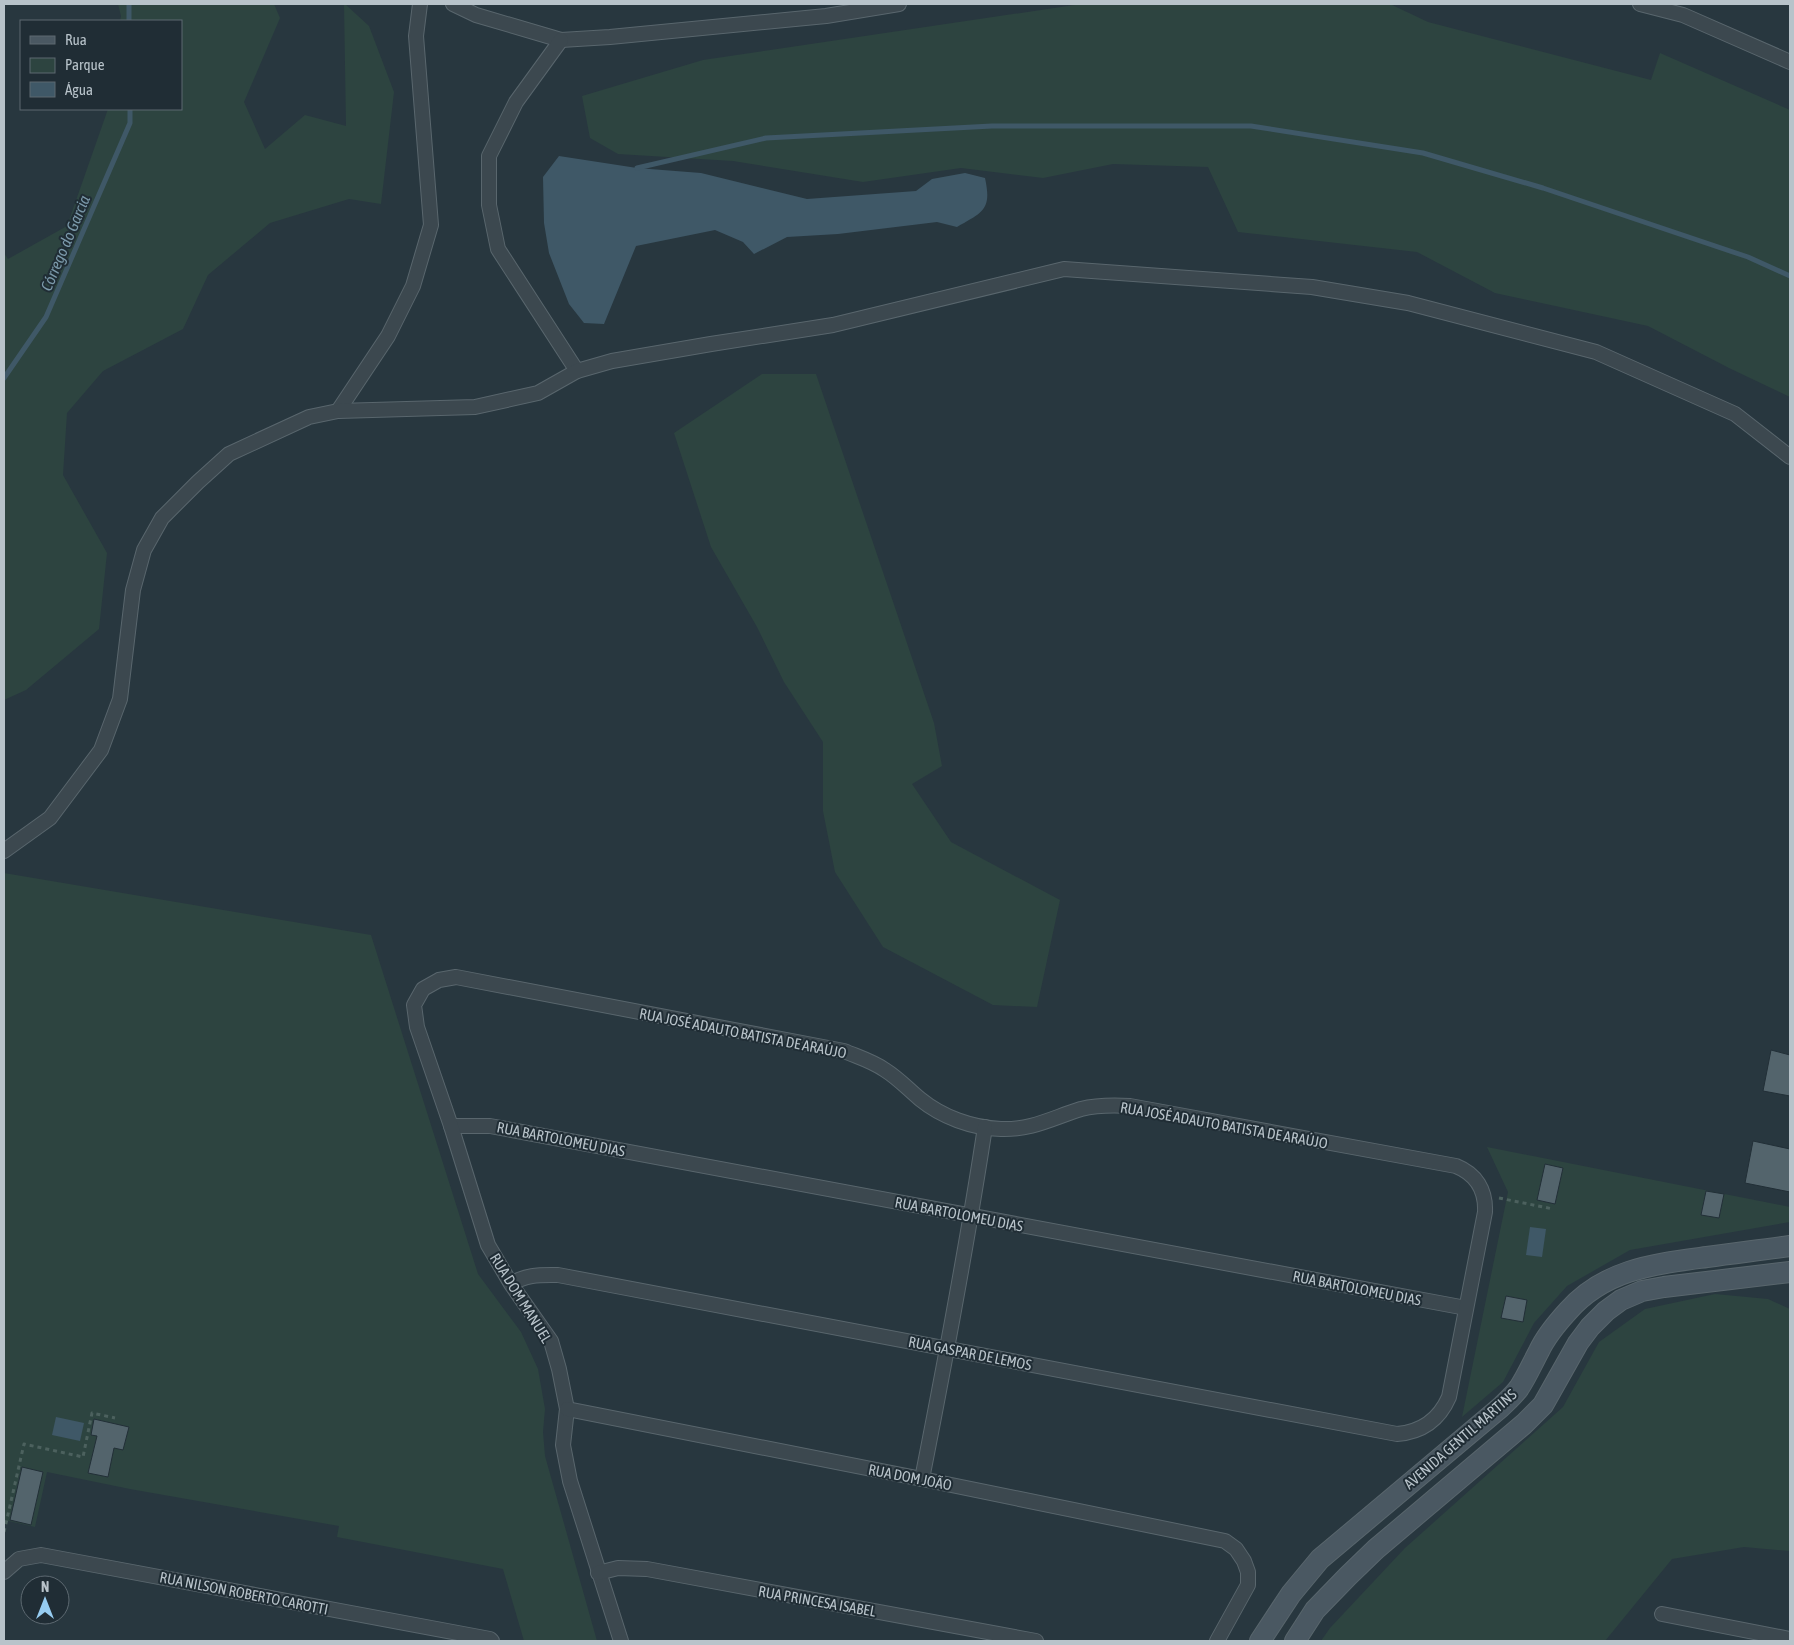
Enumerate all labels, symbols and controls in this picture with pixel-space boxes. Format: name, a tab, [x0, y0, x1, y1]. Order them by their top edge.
legend	[20, 20, 182, 110]
text: Rua	[65, 31, 87, 48]
text: Parque	[65, 56, 105, 73]
text: Água	[65, 81, 93, 98]
water label: Córrego do Garcia	[37, 192, 94, 294]
street label: RUA JOSÉ ADAUTO BATISTA DE ARAÚJO	[638, 1005, 848, 1061]
street label: RUA JOSÉ ADAUTO BATISTA DE ARAÚJO	[1119, 1098, 1329, 1152]
street label: RUA BARTOLOMEU DIAS	[495, 1118, 627, 1160]
street label: RUA BARTOLOMEU DIAS	[893, 1193, 1025, 1235]
street label: RUA DOM MANUEL	[487, 1250, 555, 1346]
street label: RUA BARTOLOMEU DIAS	[1291, 1267, 1423, 1309]
street label: RUA GASPAR DE LEMOS	[907, 1333, 1033, 1373]
street label: AVENIDA GENTIL MARTINS	[1400, 1386, 1520, 1492]
street label: RUA DOM JOÃO	[867, 1461, 953, 1493]
street label: RUA NILSON ROBERTO CAROTTI	[158, 1568, 330, 1618]
north arrow	[20, 1575, 70, 1625]
text: N	[41, 1579, 49, 1595]
street label: RUA PRINCESA ISABEL	[757, 1582, 877, 1620]

